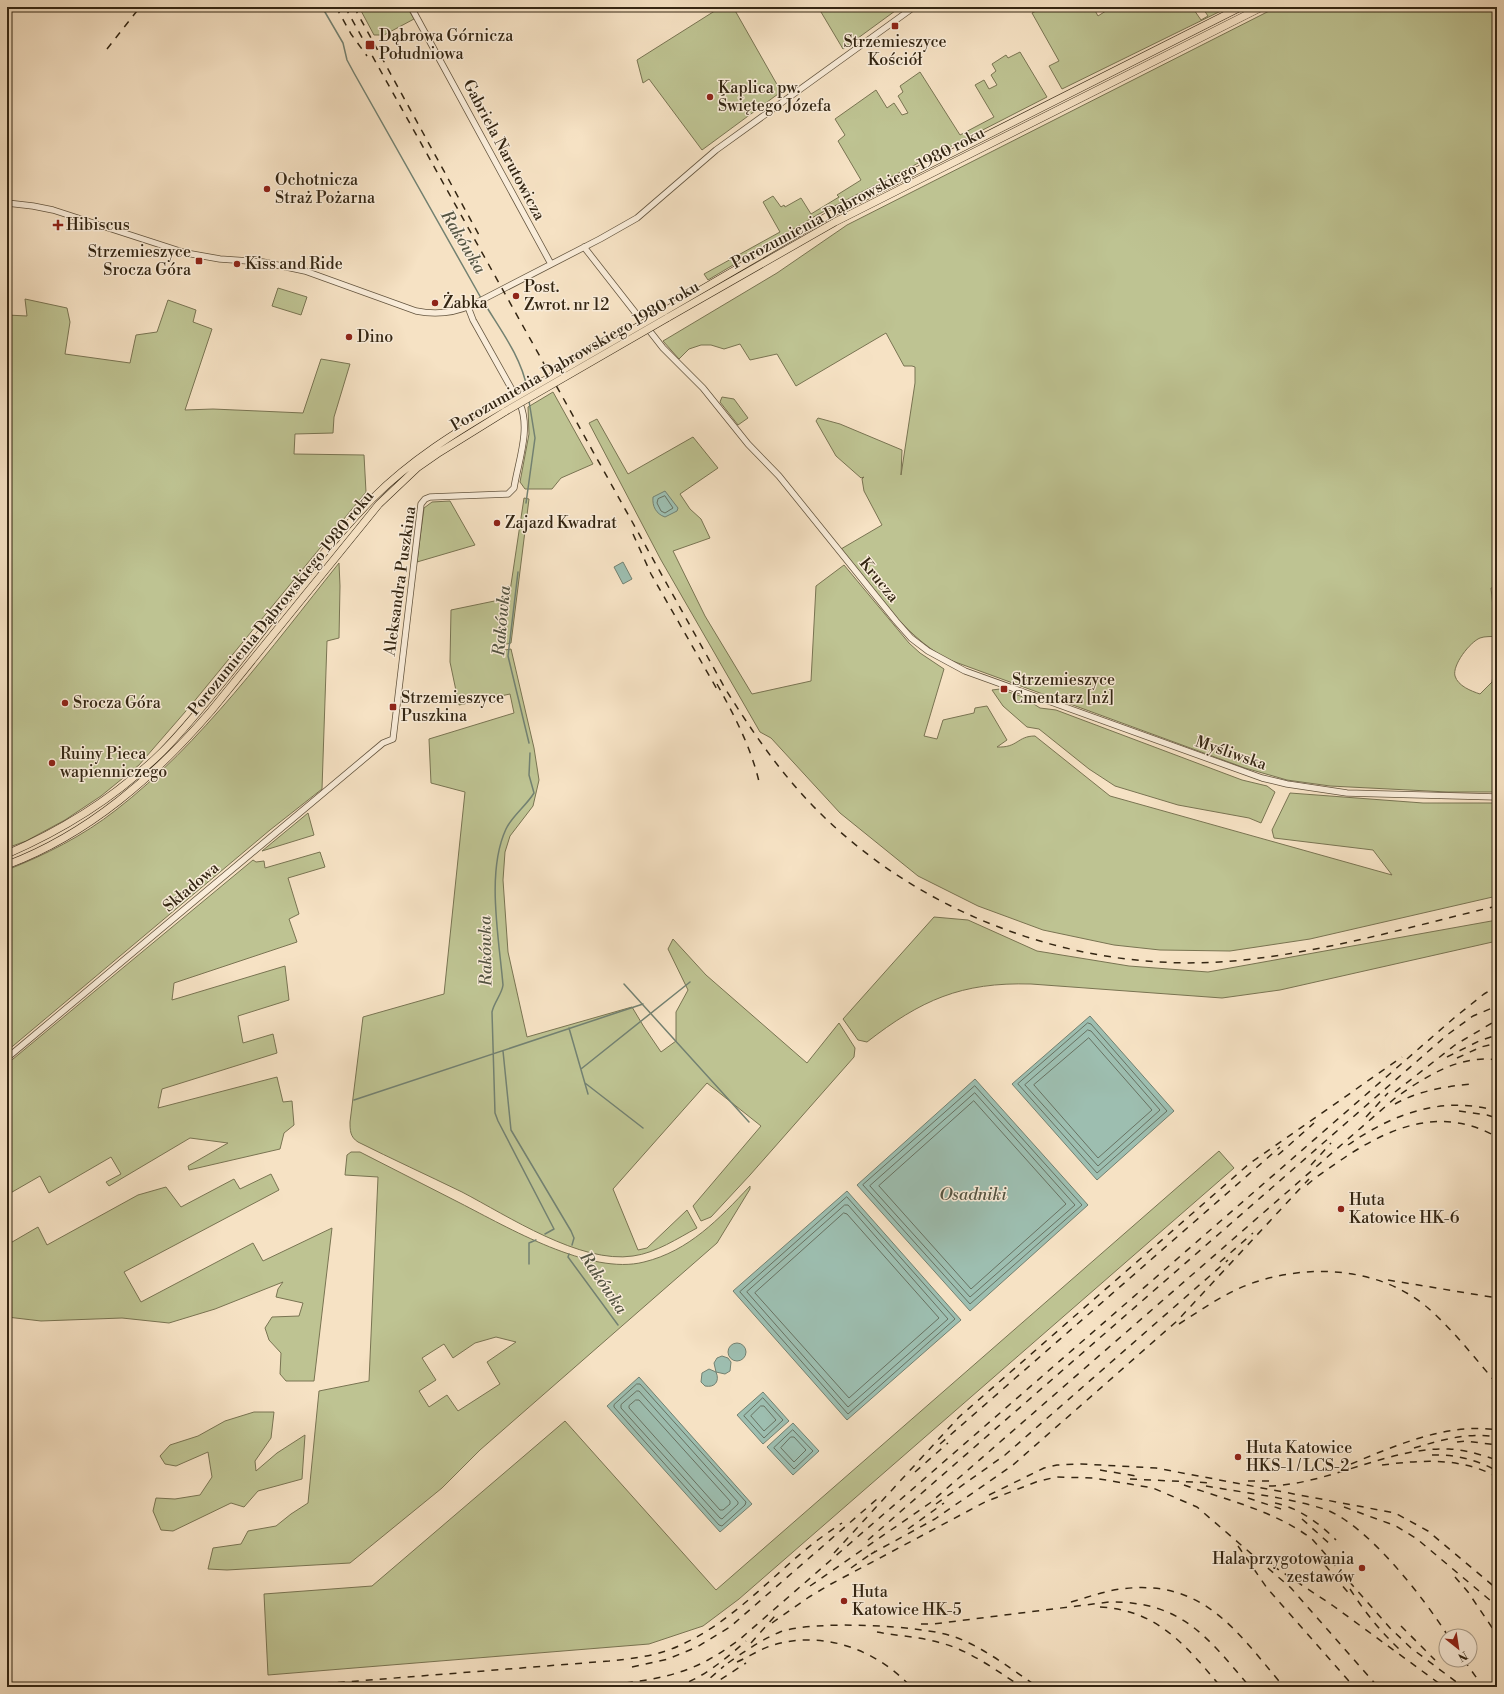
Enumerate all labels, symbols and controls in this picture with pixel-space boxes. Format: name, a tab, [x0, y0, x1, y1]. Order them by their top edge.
marker: Strzemieszyce Kościół	[890, 21, 900, 31]
place label: Dąbrowa Górnicza Południowa	[379, 26, 514, 64]
place label: Strzemieszyce Kościół	[843, 32, 947, 70]
marker: Dąbrowa Górnicza Południowa	[364, 39, 376, 51]
street label: Gabriela Narutowicza	[458, 76, 550, 224]
place label: Kaplica pw. Świętego Józefa	[718, 78, 832, 116]
marker: Kaplica pw. Świętego Józefa	[705, 92, 715, 102]
street label: Porozumienia Dąbrowskiego 1980 roku	[728, 123, 988, 273]
place label: Ochotnicza Straż Pożarna	[275, 170, 376, 208]
marker: Ochotnicza Straż Pożarna	[262, 184, 272, 194]
water label: Rakówka	[435, 205, 491, 278]
place label: Hibiscus	[66, 215, 130, 235]
marker: Hibiscus	[53, 220, 63, 230]
place label: Strzemieszyce Srocza Góra	[88, 242, 192, 280]
place label: Kiss and Ride	[245, 254, 343, 274]
marker: Strzemieszyce Srocza Góra	[194, 256, 204, 266]
marker: Kiss and Ride	[232, 259, 242, 269]
street label: Porozumienia Dąbrowskiego 1980 roku	[447, 276, 703, 436]
place label: Post. Zwrot. nr 12	[524, 277, 609, 315]
place label: Żabka	[443, 291, 488, 313]
marker: Post. Zwrot. nr 12	[511, 291, 521, 301]
marker: Żabka	[430, 298, 440, 308]
place label: Dino	[357, 327, 393, 347]
marker: Dino	[344, 332, 354, 342]
street label: Porozumienia Dąbrowskiego 1980 roku	[184, 486, 378, 720]
street label: Aleksandra Puszkina	[379, 504, 421, 658]
place label: Zajazd Kwadrat	[505, 513, 617, 533]
marker: Zajazd Kwadrat	[492, 518, 502, 528]
street label: Krucza	[855, 553, 904, 607]
water label: Rakówka	[488, 584, 516, 658]
place label: Strzemieszyce Cmentarz [nż]	[1012, 670, 1115, 708]
marker: Strzemieszyce Cmentarz [nż]	[999, 684, 1009, 694]
place label: Strzemieszyce Puszkina	[401, 688, 504, 726]
place label: Srocza Góra	[73, 693, 162, 713]
marker: Srocza Góra	[60, 698, 70, 708]
marker: Strzemieszyce Puszkina	[388, 702, 398, 712]
street label: Myśliwska	[1193, 731, 1270, 775]
place label: Ruiny Pieca wapienniczego	[59, 744, 167, 782]
marker: Ruiny Pieca wapienniczego	[47, 758, 57, 768]
street label: Składowa	[159, 857, 224, 916]
water label: Rakówka	[474, 915, 498, 987]
water label: Osadniki	[939, 1184, 1007, 1206]
place label: Huta Katowice HK-6	[1349, 1190, 1460, 1228]
marker: Huta Katowice HK-6	[1336, 1204, 1346, 1214]
water label: Rakówka	[574, 1247, 632, 1319]
place label: Huta Katowice HKS-1 / LCS-2	[1246, 1438, 1352, 1476]
marker: Huta Katowice HKS-1 / LCS-2	[1233, 1452, 1243, 1462]
place label: Hala przygotowania zestawów	[1212, 1549, 1355, 1587]
marker: Hala przygotowania zestawów	[1357, 1563, 1367, 1573]
place label: Huta Katowice HK-5	[852, 1582, 962, 1620]
marker: Huta Katowice HK-5	[839, 1596, 849, 1606]
north arrow	[1438, 1628, 1478, 1668]
text: N	[1455, 1648, 1470, 1664]

